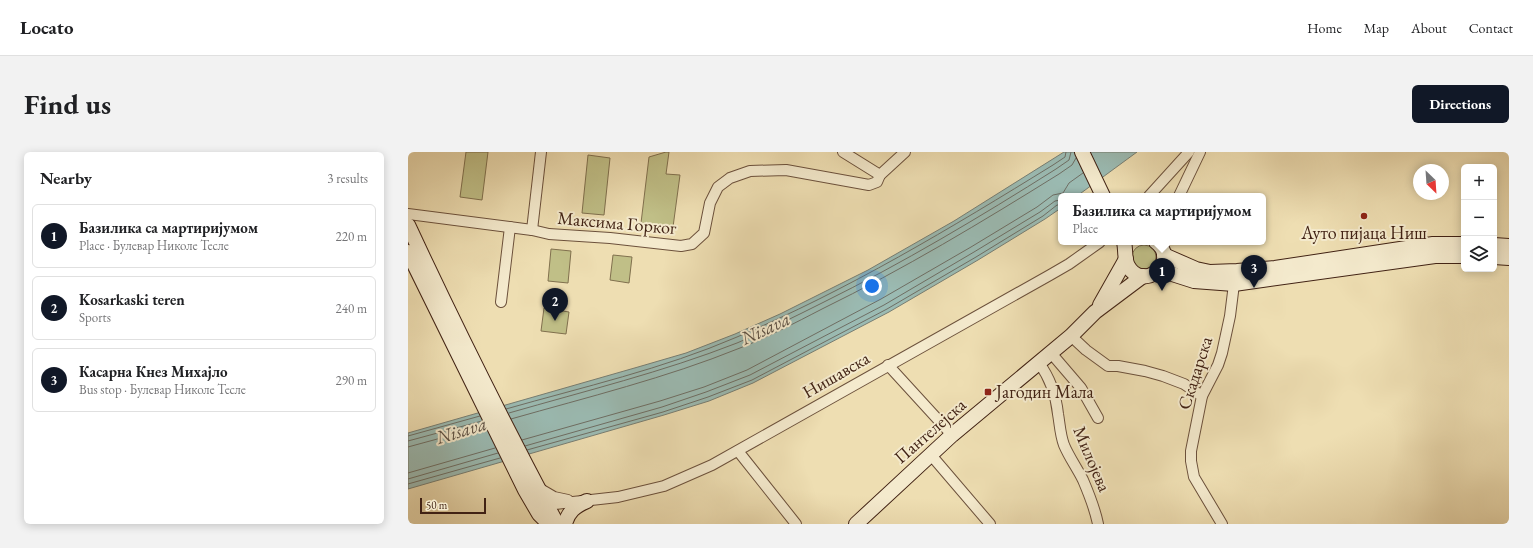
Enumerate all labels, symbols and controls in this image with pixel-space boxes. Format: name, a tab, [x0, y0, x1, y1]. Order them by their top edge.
text: Locato	[20, 15, 74, 40]
text: Home	[1307, 19, 1342, 37]
text: Map	[1364, 19, 1389, 37]
text: About	[1411, 19, 1447, 37]
text: Contact	[1469, 19, 1513, 37]
button: Directions	[1412, 85, 1509, 123]
text: Find us	[24, 86, 111, 122]
north arrow	[1413, 164, 1449, 200]
map controls	[1461, 164, 1497, 272]
button: +	[1461, 164, 1497, 200]
text: Nearby	[40, 167, 92, 189]
text: 3 results	[327, 170, 368, 187]
popup	[1058, 193, 1266, 245]
button: −	[1461, 200, 1497, 236]
text: Базилика са мартиријумом	[1072, 201, 1252, 220]
street label: Максима Горког	[557, 206, 678, 239]
marker: Ауто пијаца Ниш	[1359, 211, 1369, 221]
text: Базилика са мартиријумом	[79, 218, 258, 237]
text: Place	[1072, 220, 1098, 237]
place label: Ауто пијаца Ниш	[1300, 221, 1427, 244]
text: 1	[51, 228, 57, 245]
text: 220 m	[336, 228, 367, 245]
button: layers	[1461, 236, 1497, 272]
text: Place · Булевар Николе Тесле	[79, 237, 229, 254]
pin: 3	[1241, 255, 1267, 288]
pin: 1	[1149, 258, 1175, 291]
your location	[862, 276, 882, 296]
pin: 2	[542, 288, 568, 321]
text: Kosarkaski teren	[79, 290, 185, 309]
text: 2	[51, 300, 57, 317]
text: 240 m	[336, 300, 367, 317]
water label: Nisava	[735, 306, 794, 351]
text: Sports	[79, 309, 111, 326]
street label: Скадарска	[1172, 333, 1217, 412]
street label: Нишавска	[798, 346, 874, 403]
text: Касарна Кнез Михајло	[79, 362, 228, 381]
text: 3	[51, 372, 57, 389]
text: 290 m	[336, 372, 367, 389]
place label: Јагодин Мала	[994, 380, 1095, 403]
text: Bus stop · Булевар Николе Тесле	[79, 381, 246, 398]
marker: Јагодин Мала	[983, 387, 993, 397]
street label: Пантелејска	[889, 392, 971, 468]
water label: Nisava	[432, 411, 490, 450]
street label: Милојева	[1068, 422, 1117, 496]
scale bar	[420, 496, 486, 515]
text: 50 m	[426, 498, 447, 512]

